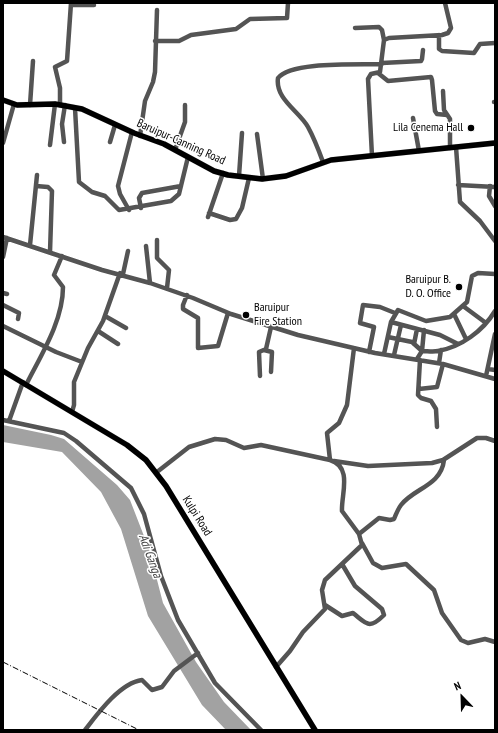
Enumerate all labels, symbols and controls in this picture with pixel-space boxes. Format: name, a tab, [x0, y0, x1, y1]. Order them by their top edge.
street label: Baruipur-Canning Road	[134, 116, 228, 168]
place label: Lila Cenema Hall	[393, 121, 463, 135]
marker: Lila Cenema Hall	[466, 123, 476, 133]
place label: Baruipur B. D. O. Office	[405, 273, 451, 301]
marker: Baruipur B. D. O. Office	[454, 282, 464, 292]
place label: Baruipur Fire Station	[254, 301, 302, 329]
marker: Baruipur Fire Station	[241, 310, 251, 320]
street label: Kulpi Road	[179, 493, 215, 539]
water label: Adi Ganga	[135, 532, 165, 580]
north arrow	[442, 677, 482, 717]
text: N	[452, 678, 463, 694]

